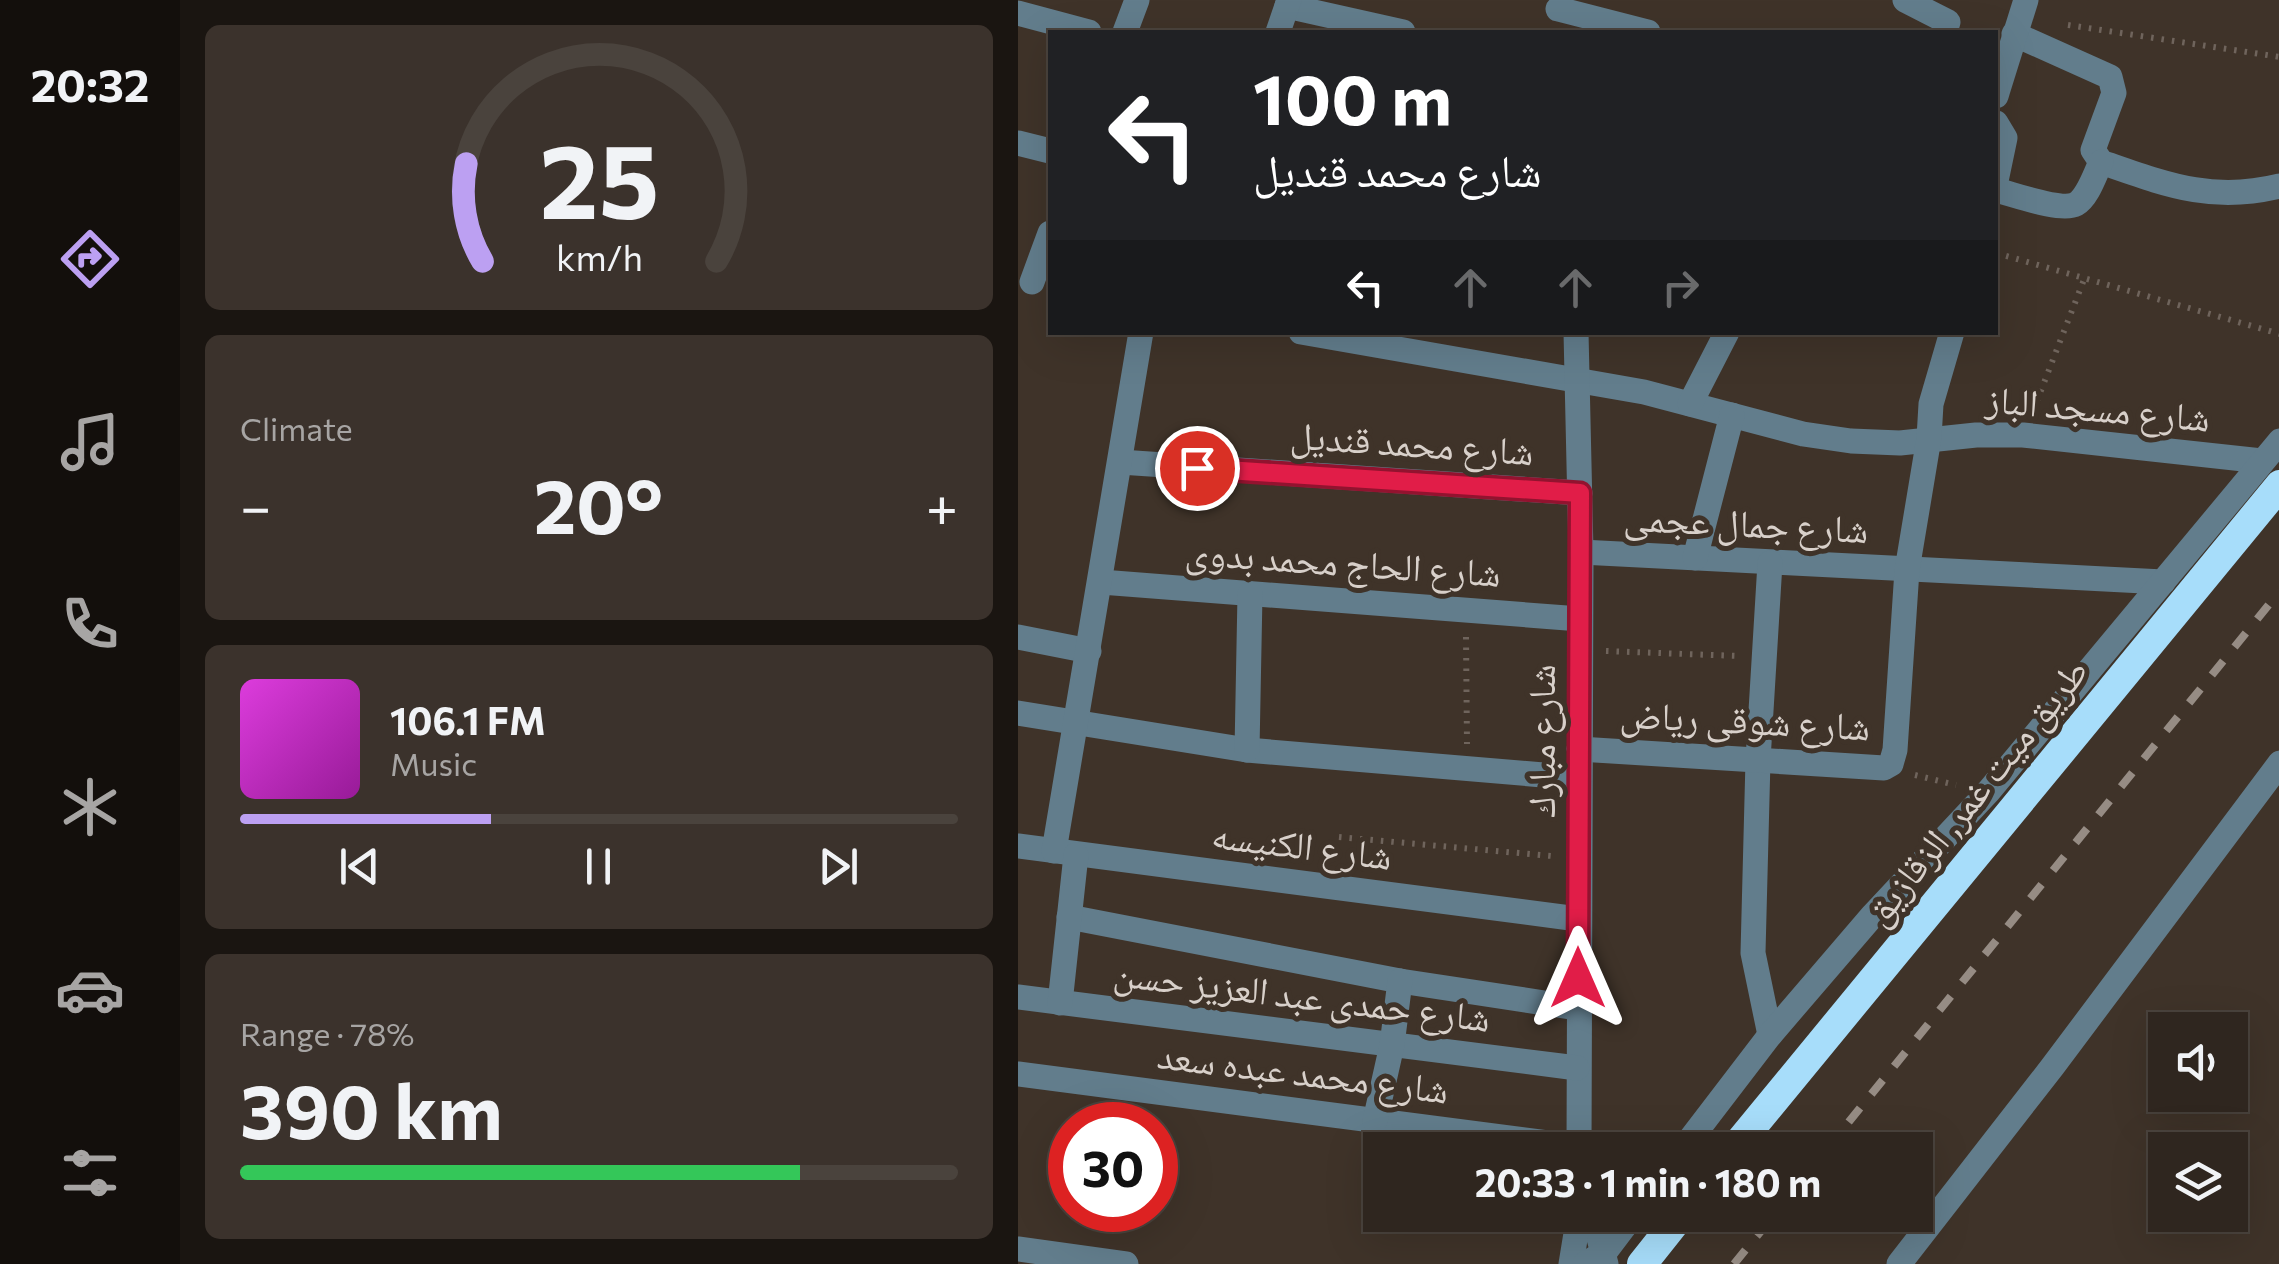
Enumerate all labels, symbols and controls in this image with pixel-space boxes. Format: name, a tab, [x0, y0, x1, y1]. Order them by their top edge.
text: 100 m	[1253, 54, 1452, 139]
text: 20:32	[31, 56, 149, 111]
icon: left	[1088, 70, 1218, 200]
text: 25	[539, 113, 659, 240]
text: شارع محمد قنديل	[1253, 141, 1542, 196]
icon: directions	[55, 224, 125, 294]
text: km/h	[556, 235, 642, 278]
icon: left	[1338, 260, 1393, 315]
icon: ahead	[1443, 260, 1498, 315]
icon: ahead	[1548, 260, 1603, 315]
icon: right	[1653, 260, 1708, 315]
street label: شارع مسجد الباز	[1983, 373, 2212, 443]
icon: music	[55, 407, 125, 477]
text: Climate	[240, 408, 353, 448]
street label: شارع محمد قنديل	[1289, 410, 1535, 476]
pin	[1155, 426, 1240, 511]
icon: arrive	[1170, 441, 1225, 496]
text: 20°	[534, 458, 663, 549]
text: −	[240, 471, 271, 538]
text: +	[926, 471, 958, 538]
street label: شارع جمال عجمى	[1622, 492, 1870, 554]
street label: شارع الحاج محمد بدوى	[1184, 526, 1503, 598]
icon: phone	[55, 589, 125, 659]
street label: طريق ميت غمر, الزقازيق	[1852, 647, 2098, 935]
street label: شارع مبارك	[1516, 664, 1566, 818]
street label: شارع شوقى رياض	[1619, 688, 1872, 752]
text: 106.1 FM	[390, 696, 546, 743]
text: Music	[390, 743, 477, 783]
icon: climate	[55, 772, 125, 842]
street label: شارع الكنيسه	[1209, 809, 1395, 881]
icon: previous	[332, 839, 387, 894]
icon: pause	[571, 839, 626, 894]
icon: next	[811, 839, 866, 894]
position arrow	[1526, 926, 1630, 1030]
street label: شارع حمدى عبد العزيز حسن	[1111, 947, 1493, 1043]
icon: car	[55, 955, 125, 1025]
map controls	[2148, 1012, 2248, 1232]
button: sound	[2148, 1012, 2248, 1112]
text: Range · 78%	[240, 1013, 415, 1053]
street label: شارع محمد عبده سعد	[1155, 1029, 1452, 1115]
text: 390 km	[240, 1063, 503, 1154]
speed limit sign: 30	[1048, 1102, 1178, 1232]
button: layers	[2148, 1132, 2248, 1232]
icon: filters	[55, 1138, 125, 1208]
text: 20:33 · 1 min · 180 m	[1475, 1158, 1821, 1205]

